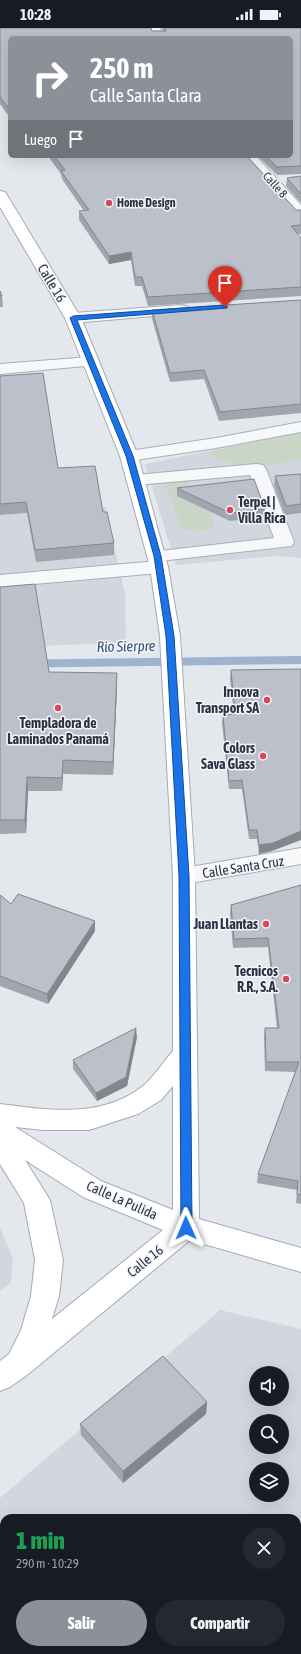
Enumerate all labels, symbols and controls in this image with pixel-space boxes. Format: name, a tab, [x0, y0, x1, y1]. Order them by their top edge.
text: 10:28	[20, 6, 51, 23]
icon: right	[24, 52, 76, 104]
text: 250 m	[90, 52, 153, 84]
text: Calle Santa Clara	[90, 85, 202, 106]
icon: arrive	[65, 128, 87, 150]
text: Luego	[24, 131, 57, 148]
street label: Calle 8	[260, 169, 290, 201]
place label: Home Design	[117, 196, 176, 210]
marker: Home Design	[104, 198, 114, 208]
street label: Calle 16	[34, 261, 70, 305]
pin	[208, 266, 242, 307]
icon: arrive	[214, 272, 236, 294]
place label: Terpel | Villa Rica	[237, 494, 286, 526]
marker: Terpel | Villa Rica	[225, 505, 235, 515]
water label: Rio Sierpre	[96, 637, 156, 655]
place label: Innova Transport SA	[196, 684, 259, 716]
marker: Innova Transport SA	[262, 695, 272, 705]
marker: Templadora de Laminados Panamá	[53, 703, 63, 713]
place label: Templadora de Laminados Panamá	[7, 715, 109, 747]
place label: Colors Sava Glass	[201, 740, 255, 772]
marker: Colors Sava Glass	[258, 751, 268, 761]
street label: Calle Santa Cruz	[201, 853, 285, 881]
place label: Juan Llantas	[193, 916, 258, 932]
marker: Juan Llantas	[261, 919, 271, 929]
place label: Tecnicos R.R., S.A.	[235, 963, 279, 995]
marker: Tecnicos R.R., S.A.	[281, 974, 291, 984]
street label: Calle La Pulida	[84, 1177, 160, 1223]
position arrow	[165, 1207, 207, 1249]
street label: Calle 16	[124, 1241, 166, 1280]
map controls	[249, 1366, 289, 1502]
button: sound	[249, 1366, 289, 1406]
button: search	[249, 1414, 289, 1454]
button: layers	[249, 1462, 289, 1502]
text: 1 min	[16, 1527, 65, 1554]
button: close	[243, 1527, 285, 1569]
text: 290 m · 10:29	[16, 1556, 79, 1571]
button: Salir	[16, 1600, 147, 1646]
button: Compartir	[155, 1600, 285, 1646]

